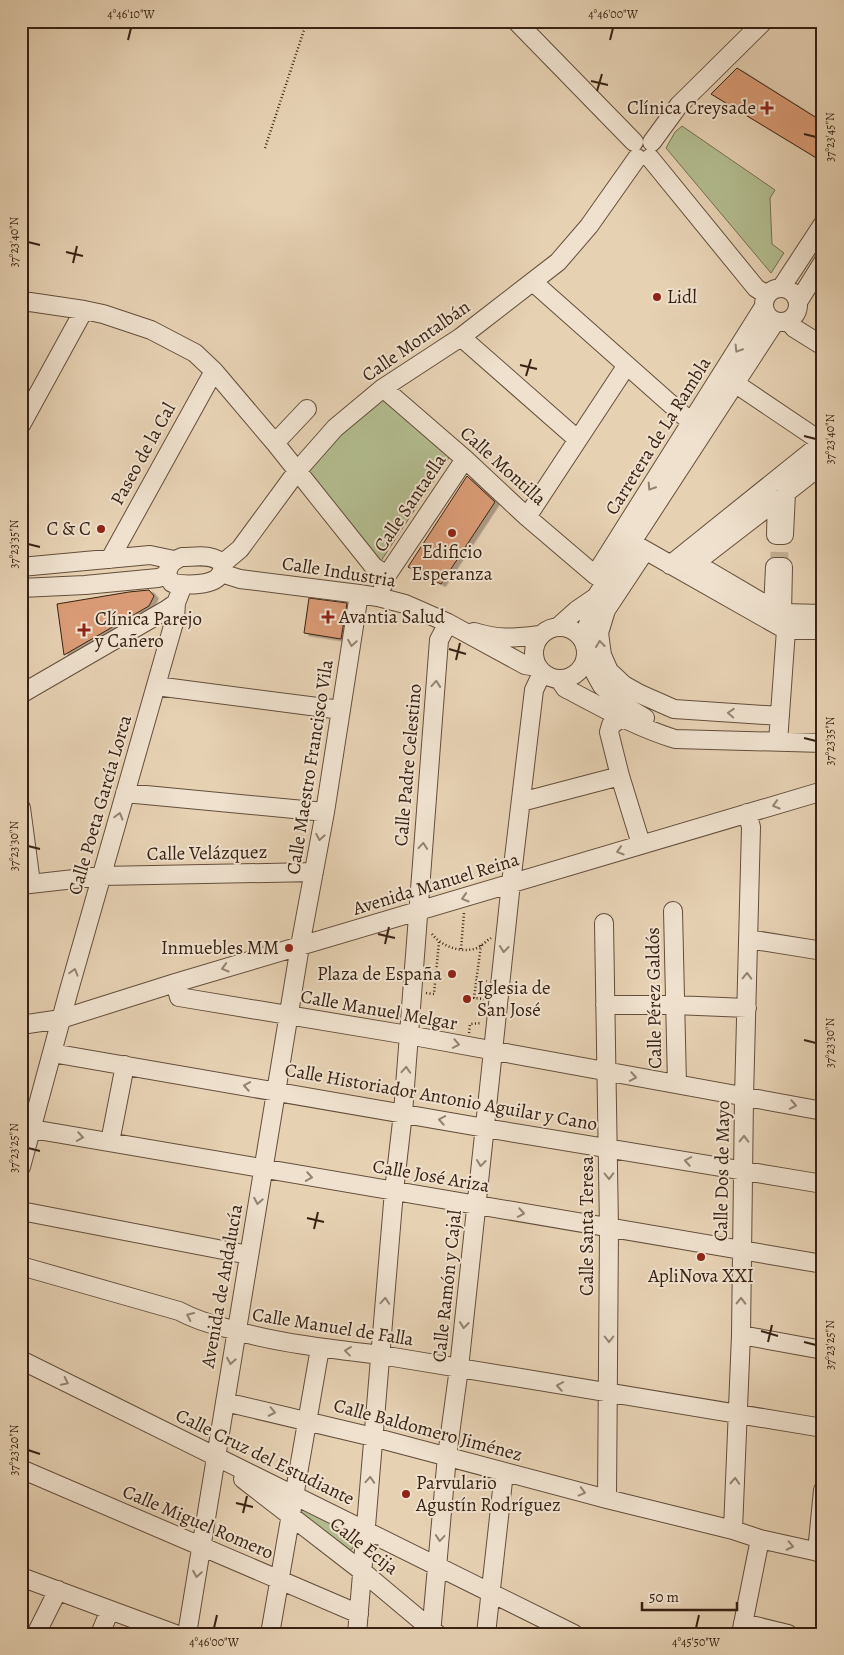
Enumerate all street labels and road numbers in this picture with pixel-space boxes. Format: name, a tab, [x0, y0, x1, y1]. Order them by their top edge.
street label: Calle Montalbán	[357, 294, 475, 388]
street label: Carretera de La Rambla	[599, 352, 717, 520]
street label: Paseo de la Cal	[104, 398, 182, 510]
street label: Calle Montilla	[454, 420, 552, 512]
street label: Calle Santaella	[368, 449, 452, 557]
street label: Calle Industria	[280, 550, 398, 594]
street label: Calle Maestro Francisco Vila	[280, 658, 340, 876]
street label: Calle Padre Celestino	[388, 683, 428, 847]
street label: Calle Poeta García Lorca	[62, 712, 138, 898]
street label: Calle Velázquez	[147, 839, 267, 867]
street label: Avenida Manuel Reina	[349, 846, 522, 922]
street label: Calle Pérez Galdós	[640, 927, 668, 1069]
street label: Calle Manuel Melgar	[298, 983, 460, 1037]
street label: Calle Historiador Antonio Aguilar y Cano	[283, 1057, 599, 1137]
street label: Calle Dos de Mayo	[708, 1100, 736, 1242]
street label: Calle José Ariza	[371, 1153, 492, 1199]
street label: Calle Santa Teresa	[574, 1156, 600, 1296]
street label: Avenida de Andalucía	[195, 1202, 249, 1371]
street label: Calle Ramón y Cajal	[426, 1208, 468, 1363]
street label: Calle Manuel de Falla	[250, 1301, 416, 1353]
street label: Calle Baldomero Jiménez	[331, 1392, 525, 1468]
street label: Calle Cruz del Estudiante	[171, 1402, 359, 1512]
street label: Calle Miguel Romero	[119, 1478, 277, 1566]
street label: Calle Écija	[324, 1511, 404, 1581]

